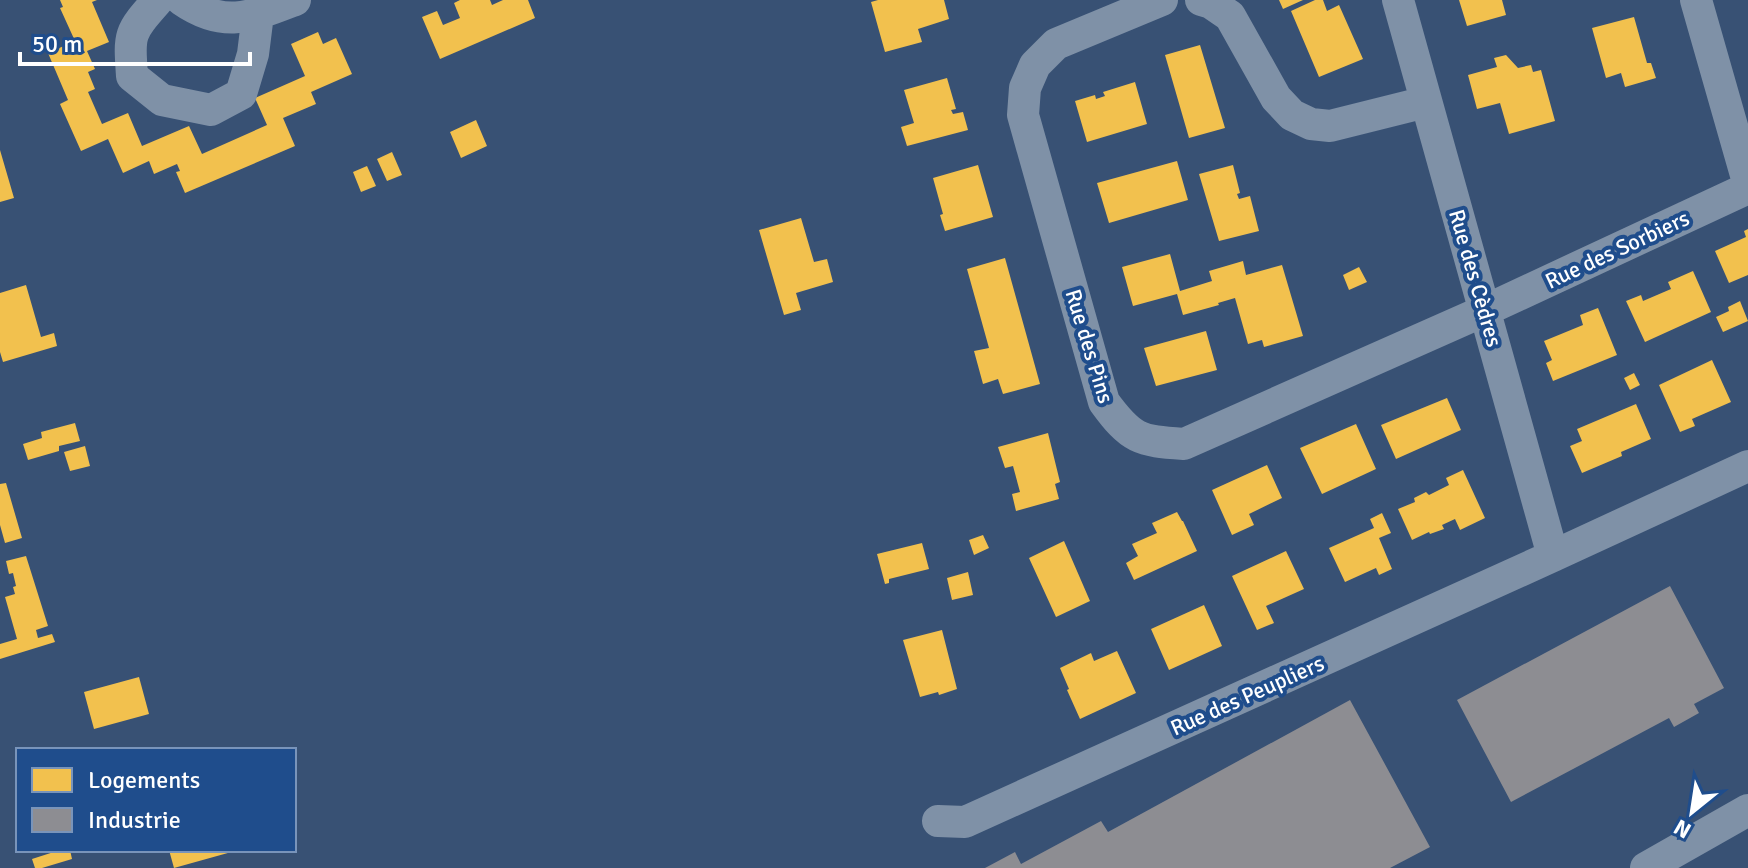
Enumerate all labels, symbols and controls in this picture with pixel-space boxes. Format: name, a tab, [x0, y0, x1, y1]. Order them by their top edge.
scale bar	[20, 16, 250, 66]
text: 50 m	[32, 29, 82, 59]
street label: Rue des Sorbiers	[1541, 204, 1694, 295]
street label: Rue des Cèdres	[1443, 206, 1508, 350]
street label: Rue des Pins	[1059, 286, 1120, 406]
street label: Rue des Peupliers	[1166, 650, 1328, 741]
legend	[16, 748, 296, 852]
text: Logements	[88, 765, 200, 795]
north arrow	[1652, 772, 1732, 852]
text: Industrie	[88, 805, 181, 835]
text: N	[1669, 813, 1696, 844]

